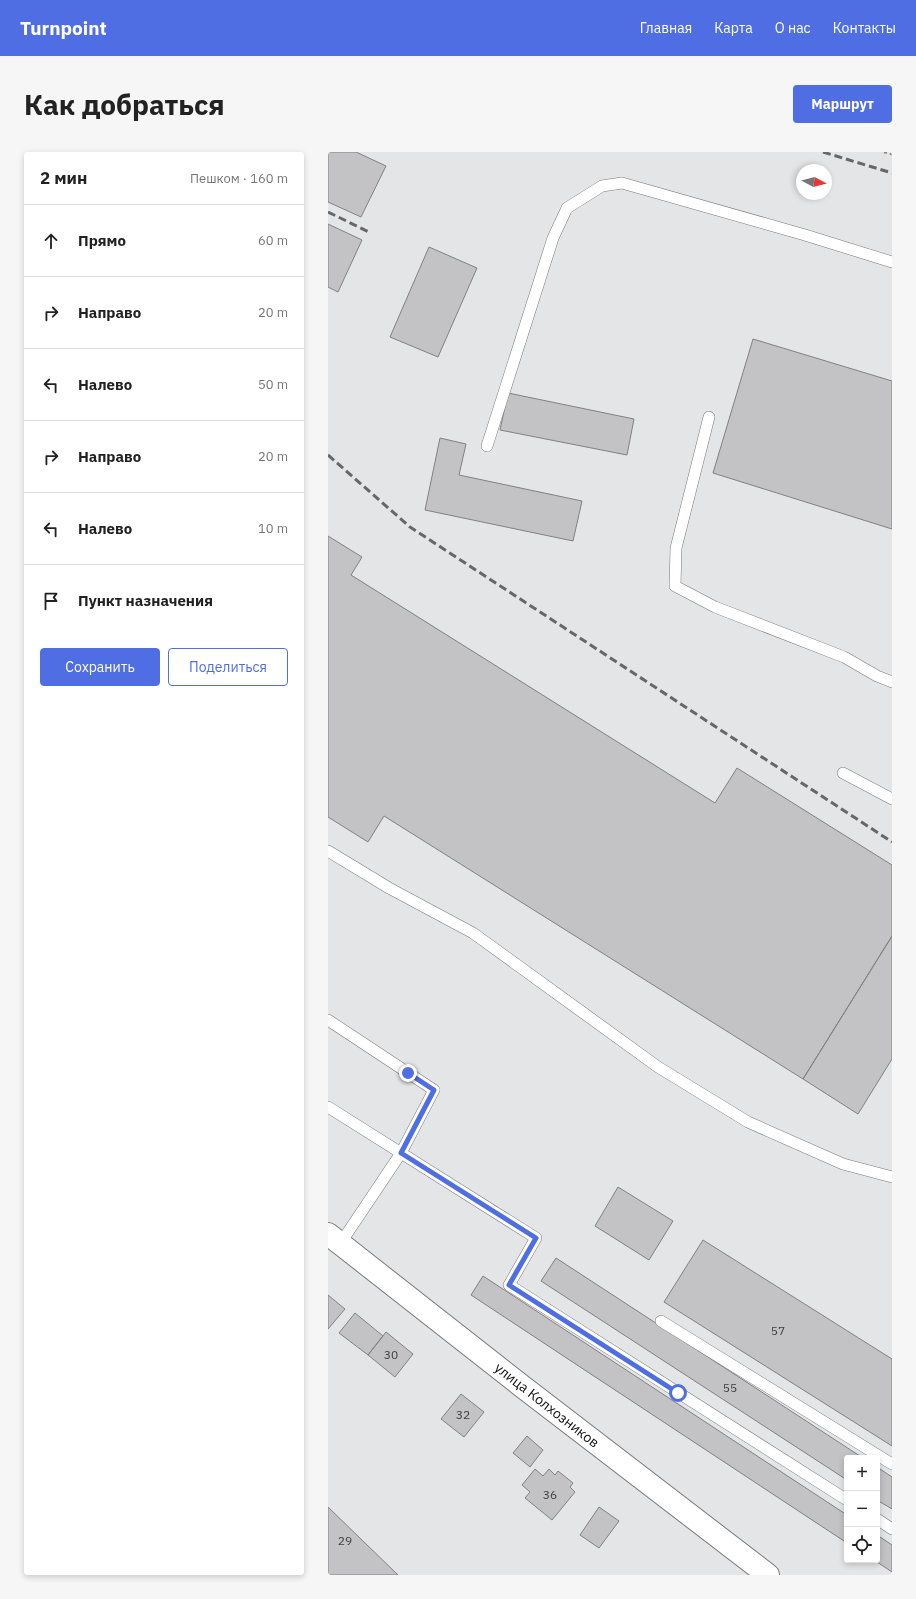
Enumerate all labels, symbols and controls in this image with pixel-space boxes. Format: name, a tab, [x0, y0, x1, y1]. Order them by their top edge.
text: Turnpoint	[20, 16, 107, 40]
text: Главная	[640, 19, 692, 37]
text: Карта	[714, 19, 753, 37]
text: О нас	[775, 19, 811, 37]
text: Контакты	[833, 19, 896, 37]
button: Маршрут	[793, 85, 892, 123]
text: Как добраться	[24, 86, 225, 123]
north arrow	[796, 164, 832, 200]
text: 2 мин	[40, 167, 87, 189]
text: Пешком · 160 m	[190, 170, 288, 187]
icon: ahead	[40, 230, 62, 252]
text: Прямо	[78, 231, 126, 250]
text: 60 m	[258, 232, 288, 249]
icon: right	[40, 302, 62, 324]
text: Направо	[78, 303, 141, 322]
text: 20 m	[258, 304, 288, 321]
icon: left	[40, 374, 62, 396]
text: Налево	[78, 375, 132, 394]
text: 50 m	[258, 376, 288, 393]
icon: right	[40, 446, 62, 468]
text: Направо	[78, 447, 141, 466]
text: 20 m	[258, 448, 288, 465]
icon: left	[40, 518, 62, 540]
text: Налево	[78, 519, 132, 538]
text: 10 m	[258, 520, 288, 537]
icon: arrive	[40, 590, 62, 612]
text: Пункт назначения	[78, 591, 213, 610]
button: Сохранить	[40, 648, 160, 686]
button: Поделиться	[168, 648, 288, 686]
route end	[399, 1064, 417, 1082]
house number: 57	[771, 1323, 785, 1338]
house number: 30	[384, 1347, 398, 1362]
street label: улица Колхозников	[491, 1359, 603, 1451]
house number: 55	[723, 1380, 737, 1395]
route start	[669, 1384, 687, 1402]
house number: 32	[456, 1407, 470, 1422]
map controls	[844, 1455, 880, 1563]
button: +	[844, 1455, 880, 1491]
house number: 36	[543, 1487, 557, 1502]
button: −	[844, 1491, 880, 1527]
button: locate	[844, 1527, 880, 1563]
house number: 29	[338, 1533, 352, 1548]

